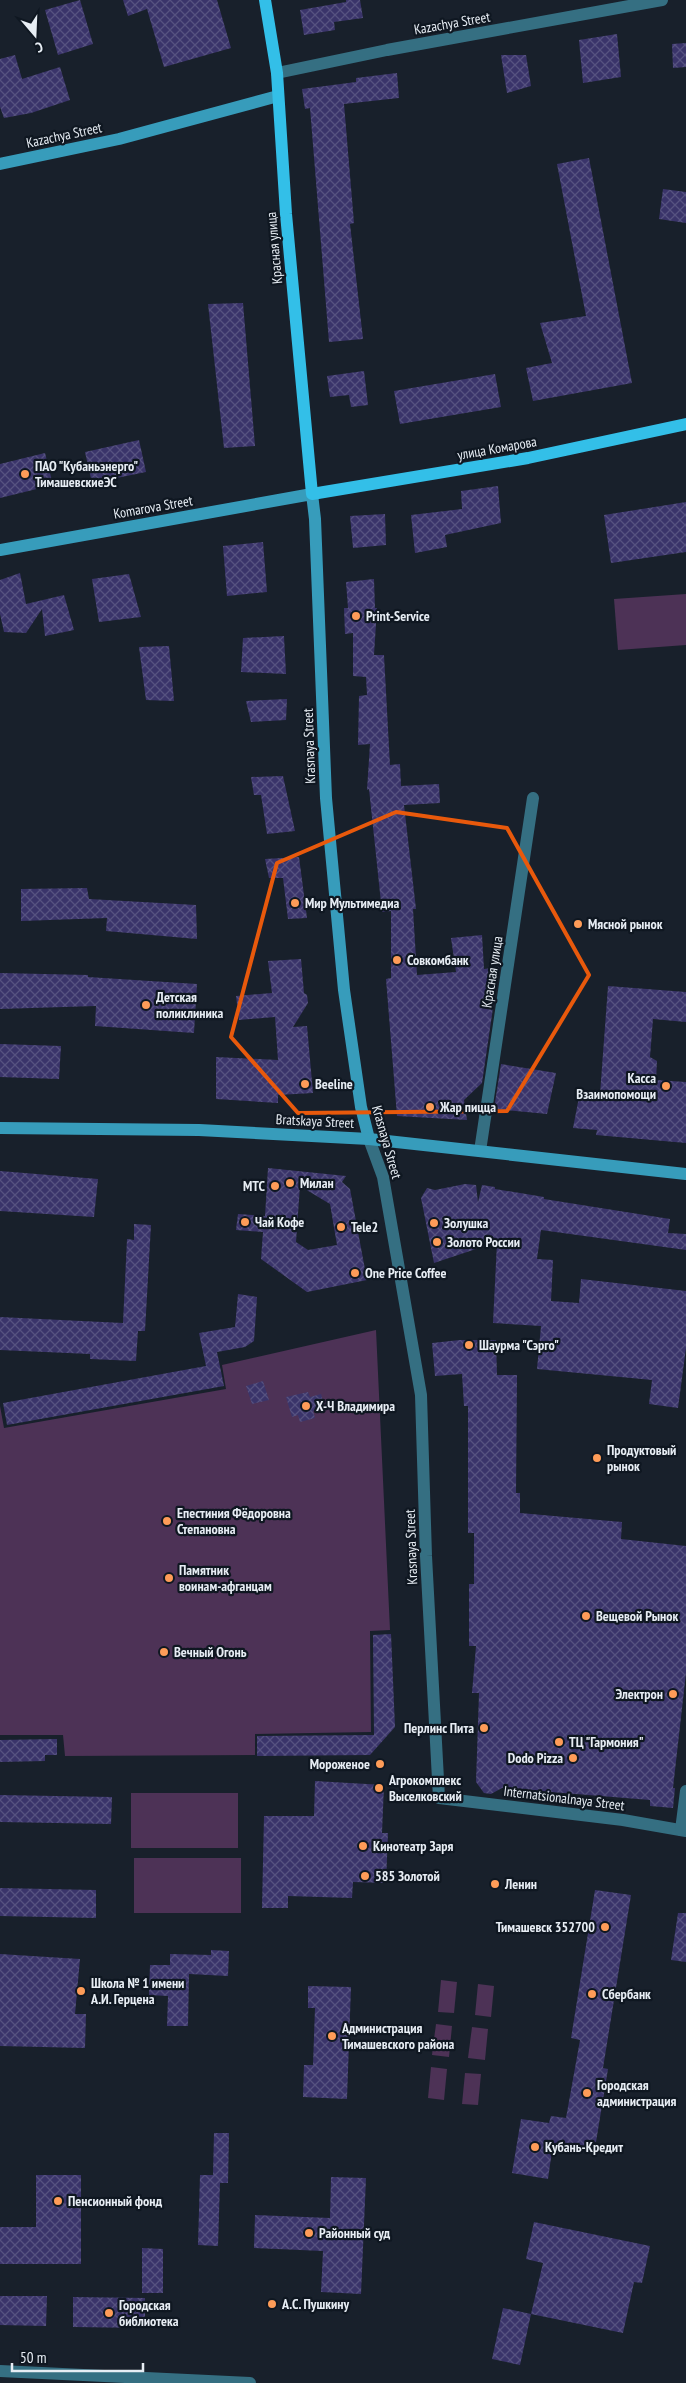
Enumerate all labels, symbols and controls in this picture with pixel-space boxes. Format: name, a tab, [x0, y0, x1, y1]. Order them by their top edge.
street label: Kazachya Street	[413, 7, 492, 39]
north arrow	[10, 10, 60, 60]
text: С	[33, 38, 45, 57]
street label: Kazachya Street	[25, 118, 104, 152]
street label: Красная улица	[262, 211, 286, 285]
street label: улица Комарова	[456, 432, 538, 464]
place label: ПАО "Кубаньэнерго" ТимашевскиеЭС	[35, 457, 138, 491]
marker: ПАО "Кубаньэнерго" ТимашевскиеЭС	[19, 468, 31, 480]
street label: Komarova Street	[112, 491, 194, 523]
place label: Print-Service	[366, 607, 430, 625]
marker: Print-Service	[350, 610, 362, 622]
street label: Krasnaya Street	[299, 708, 319, 784]
place label: Мир Мультимедиа	[305, 894, 399, 912]
marker: Мир Мультимедиа	[289, 897, 301, 909]
place label: Мясной рынок	[588, 915, 663, 933]
marker: Мясной рынок	[572, 918, 584, 930]
street label: Красная улица	[477, 935, 507, 1009]
place label: Совкомбанк	[407, 951, 469, 969]
marker: Совкомбанк	[391, 954, 403, 966]
place label: Детская поликлиника	[156, 988, 224, 1022]
marker: Детская поликлиника	[140, 999, 152, 1011]
place label: Касса Взаимопомощи	[576, 1069, 656, 1103]
place label: Beeline	[315, 1075, 353, 1093]
marker: Beeline	[299, 1078, 311, 1090]
marker: Касса Взаимопомощи	[660, 1080, 672, 1092]
place label: Жар пицца	[439, 1098, 496, 1116]
marker: Жар пицца	[424, 1101, 436, 1113]
street label: Krasnaya Street	[368, 1103, 406, 1181]
street label: Bratskaya Street	[275, 1110, 355, 1132]
place label: Милан	[300, 1174, 334, 1192]
place label: МТС	[243, 1177, 266, 1195]
marker: Милан	[284, 1177, 296, 1189]
marker: МТС	[269, 1180, 281, 1192]
place label: Чай Кофе	[255, 1213, 304, 1231]
place label: Золушка	[444, 1214, 488, 1232]
marker: Чай Кофе	[239, 1216, 251, 1228]
marker: Золушка	[428, 1217, 440, 1229]
place label: Tele2	[351, 1218, 378, 1236]
marker: Tele2	[335, 1221, 347, 1233]
place label: Золото России	[447, 1233, 520, 1251]
marker: Золото России	[431, 1236, 443, 1248]
place label: One Price Coffee	[365, 1264, 446, 1282]
marker: One Price Coffee	[349, 1267, 361, 1279]
place label: Шаурма "Сэрго"	[479, 1336, 559, 1354]
marker: Шаурма "Сэрго"	[463, 1339, 475, 1351]
place label: Х-Ч Владимира	[316, 1397, 395, 1415]
marker: Х-Ч Владимира	[300, 1400, 312, 1412]
place label: Продуктовый рынок	[607, 1441, 676, 1475]
marker: Продуктовый рынок	[591, 1452, 603, 1464]
place label: Епестиния Фёдоровна Степановна	[177, 1504, 291, 1538]
street label: Krasnaya Street	[401, 1509, 421, 1585]
marker: Епестиния Фёдоровна Степановна	[161, 1515, 173, 1527]
place label: Памятник воинам-афганцам	[179, 1561, 272, 1595]
marker: Памятник воинам-афганцам	[163, 1572, 175, 1584]
place label: Вещевой Рынок	[596, 1607, 678, 1625]
marker: Вещевой Рынок	[580, 1610, 592, 1622]
place label: Вечный Огонь	[174, 1643, 247, 1661]
marker: Вечный Огонь	[158, 1646, 170, 1658]
place label: Электрон	[615, 1685, 663, 1703]
marker: Электрон	[667, 1688, 679, 1700]
place label: Перлинс Пита	[404, 1719, 474, 1737]
marker: Перлинс Пита	[478, 1722, 490, 1734]
place label: ТЦ "Гармония"	[569, 1733, 644, 1751]
marker: ТЦ "Гармония"	[553, 1736, 565, 1748]
place label: Dodo Pizza	[508, 1749, 563, 1767]
marker: Dodo Pizza	[567, 1752, 579, 1764]
place label: Мороженое	[310, 1755, 370, 1773]
marker: Мороженое	[374, 1758, 386, 1770]
place label: Агрокомплекс Выселковский	[388, 1771, 462, 1805]
marker: Агрокомплекс Выселковский	[373, 1782, 385, 1794]
street label: Internatsionalnaya Street	[502, 1782, 626, 1814]
place label: Кинотеатр Заря	[373, 1837, 454, 1855]
marker: Кинотеатр Заря	[357, 1840, 369, 1852]
place label: 585 Золотой	[375, 1867, 440, 1885]
marker: 585 Золотой	[359, 1870, 371, 1882]
place label: Ленин	[504, 1875, 537, 1893]
marker: Ленин	[489, 1878, 501, 1890]
place label: Тимашевск 352700	[496, 1918, 595, 1936]
marker: Тимашевск 352700	[599, 1921, 611, 1933]
place label: Школа № 1 имени А.И. Герцена	[90, 1974, 184, 2008]
marker: Школа № 1 имени А.И. Герцена	[75, 1985, 87, 1997]
place label: Сбербанк	[602, 1985, 651, 2003]
marker: Сбербанк	[586, 1988, 598, 2000]
place label: Администрация Тимашевского района	[341, 2019, 455, 2053]
marker: Администрация Тимашевского района	[326, 2030, 338, 2042]
place label: Городская администрация	[597, 2076, 677, 2110]
marker: Городская администрация	[581, 2087, 593, 2099]
place label: Кубань-Кредит	[545, 2138, 623, 2156]
marker: Кубань-Кредит	[529, 2141, 541, 2153]
place label: Пенсионный фонд	[68, 2192, 162, 2210]
marker: Пенсионный фонд	[52, 2195, 64, 2207]
place label: Районный суд	[319, 2224, 391, 2242]
marker: Районный суд	[303, 2227, 315, 2239]
place label: А.С. Пушкину	[281, 2295, 349, 2313]
place label: Городская библиотека	[119, 2296, 179, 2330]
marker: А.С. Пушкину	[266, 2298, 278, 2310]
marker: Городская библиотека	[103, 2307, 115, 2319]
scale bar	[12, 2340, 144, 2372]
text: 50 m	[20, 2348, 46, 2367]

